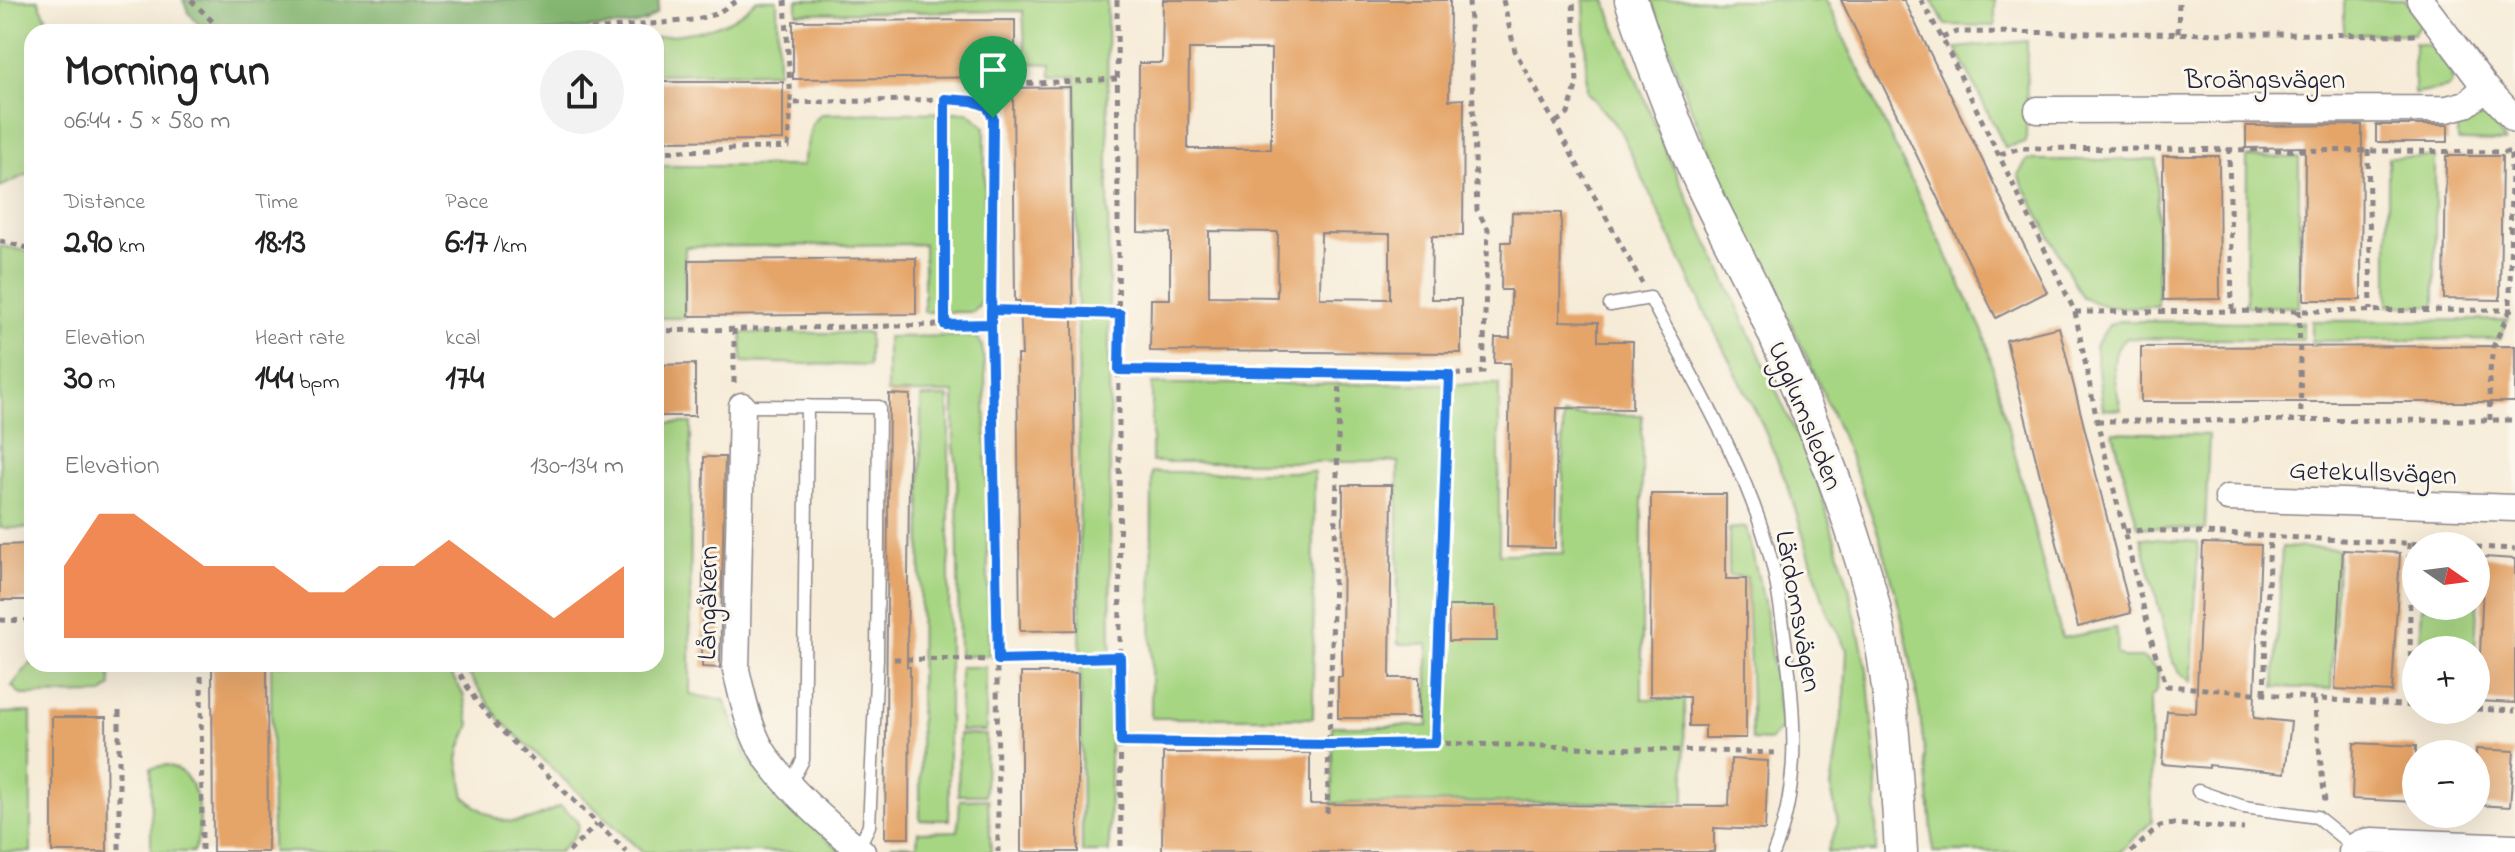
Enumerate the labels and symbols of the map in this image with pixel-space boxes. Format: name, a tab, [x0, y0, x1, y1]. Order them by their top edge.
pin	[959, 36, 1027, 118]
street label: Broängsvägen	[2184, 61, 2345, 102]
street label: Ugglumsleden	[1755, 336, 1852, 497]
street label: Getekullsvägen	[2288, 451, 2457, 498]
street label: Lärdomsvägen	[1762, 528, 1831, 696]
north arrow	[2402, 532, 2490, 620]
street label: Långåkern	[688, 546, 731, 661]

